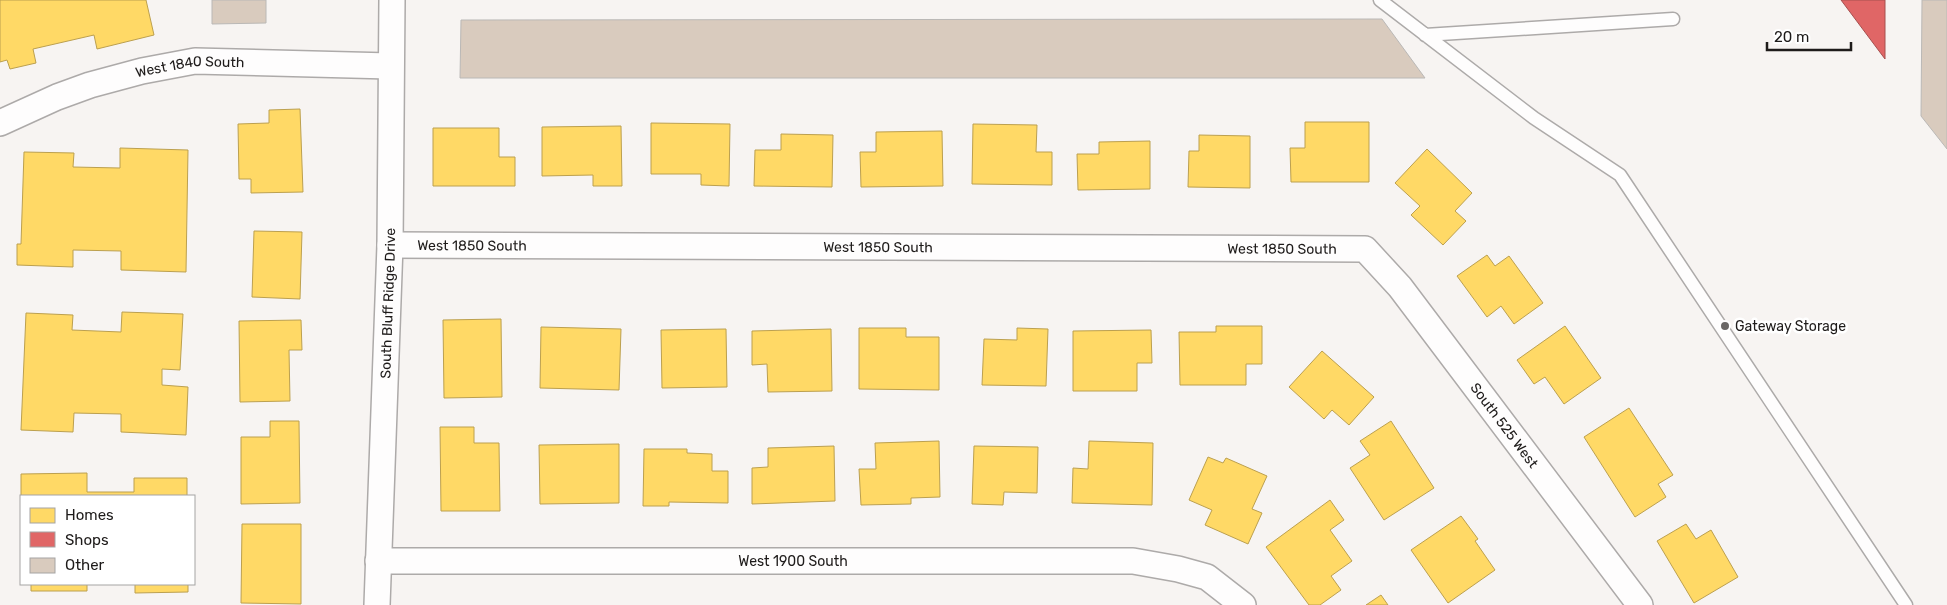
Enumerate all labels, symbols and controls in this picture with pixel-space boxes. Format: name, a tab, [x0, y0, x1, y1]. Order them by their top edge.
scale bar	[1767, 20, 1851, 52]
text: 20 m	[1774, 28, 1809, 46]
street label: West 1840 South	[133, 52, 245, 81]
street label: South Bluff Ridge Drive	[377, 228, 399, 379]
street label: West 1850 South	[417, 237, 527, 254]
street label: West 1850 South	[823, 238, 933, 256]
street label: West 1850 South	[1227, 240, 1337, 257]
place label: Gateway Storage	[1735, 318, 1846, 335]
marker: Gateway Storage	[1719, 320, 1731, 332]
street label: South 525 West	[1467, 379, 1542, 472]
legend	[20, 495, 195, 585]
text: Homes	[65, 506, 114, 524]
text: Shops	[65, 531, 109, 549]
street label: West 1900 South	[738, 553, 848, 570]
text: Other	[65, 556, 105, 574]

